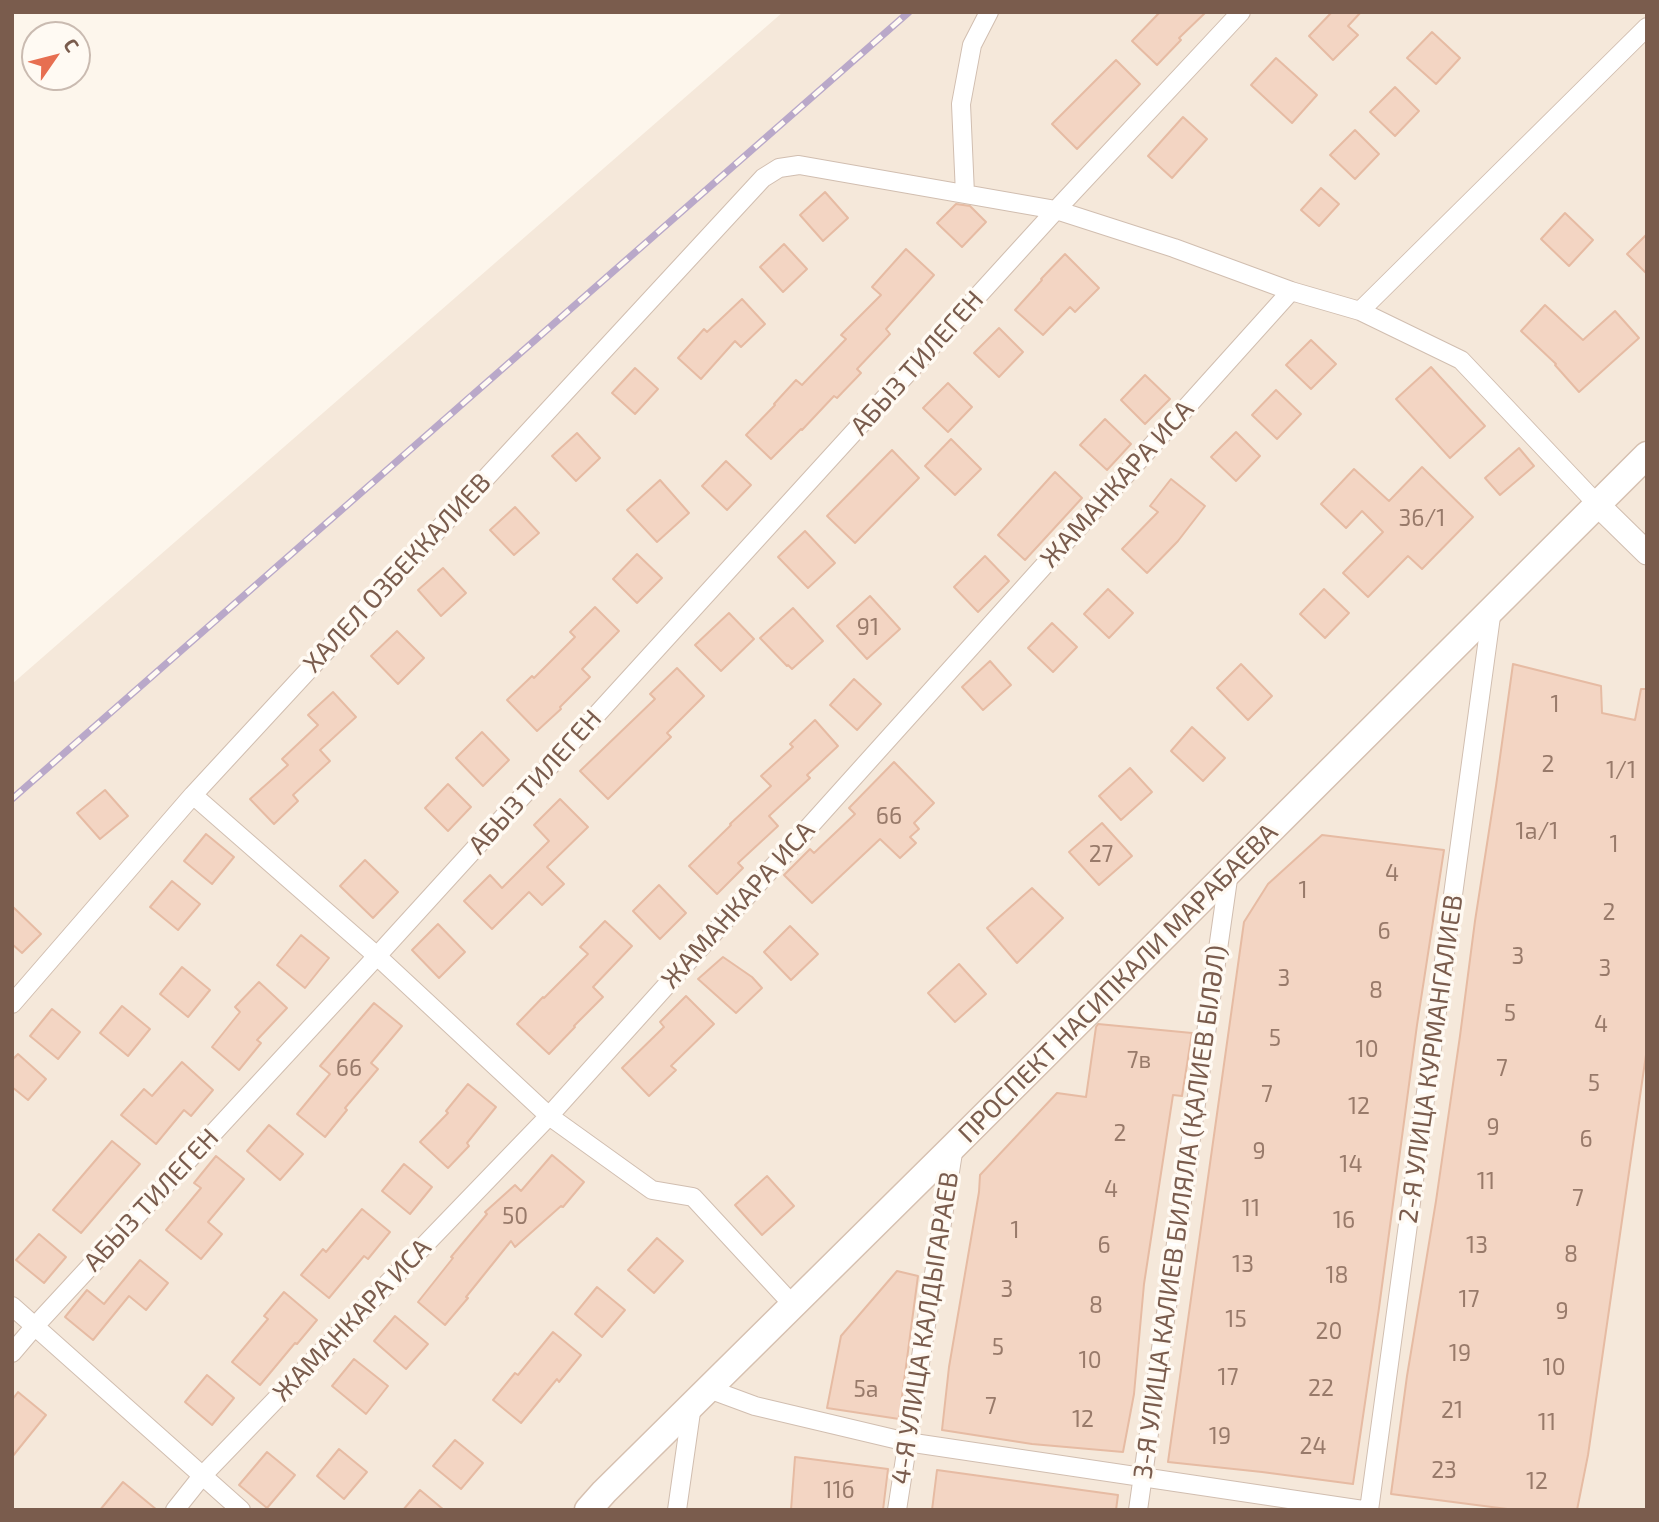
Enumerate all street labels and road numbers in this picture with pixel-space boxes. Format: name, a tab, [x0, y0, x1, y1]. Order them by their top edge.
street label: АБЫЗ ТИЛЕГЕН	[844, 284, 990, 442]
street label: ЖАМАНКАРА ИСА	[1034, 394, 1200, 574]
street label: ХАЛЕЛ ОЗБЕККАЛИЕВ	[297, 467, 497, 679]
street label: АБЫЗ ТИЛЕГЕН	[462, 703, 608, 861]
street label: ЖАМАНКАРА ИСА	[655, 815, 821, 995]
street label: ПРОСПЕКТ НАСИПКАЛИ МАРАБАЕВА	[952, 817, 1284, 1149]
street label: 2-Я УЛИЦА КУРМАНГАЛИЕВ	[1392, 893, 1470, 1225]
street label: 3-Я УЛИЦА КАЛИЕВ БИЛЯЛА (ҚАЛИЕВ БІЛӘЛ)	[1127, 943, 1233, 1481]
street label: АБЫЗ ТИЛЕГЕН	[77, 1122, 225, 1278]
street label: 4-Я УЛИЦА КАЛДЫГАРАЕВ	[885, 1169, 965, 1487]
street label: ЖАМАНКАРА ИСА	[266, 1232, 438, 1408]

